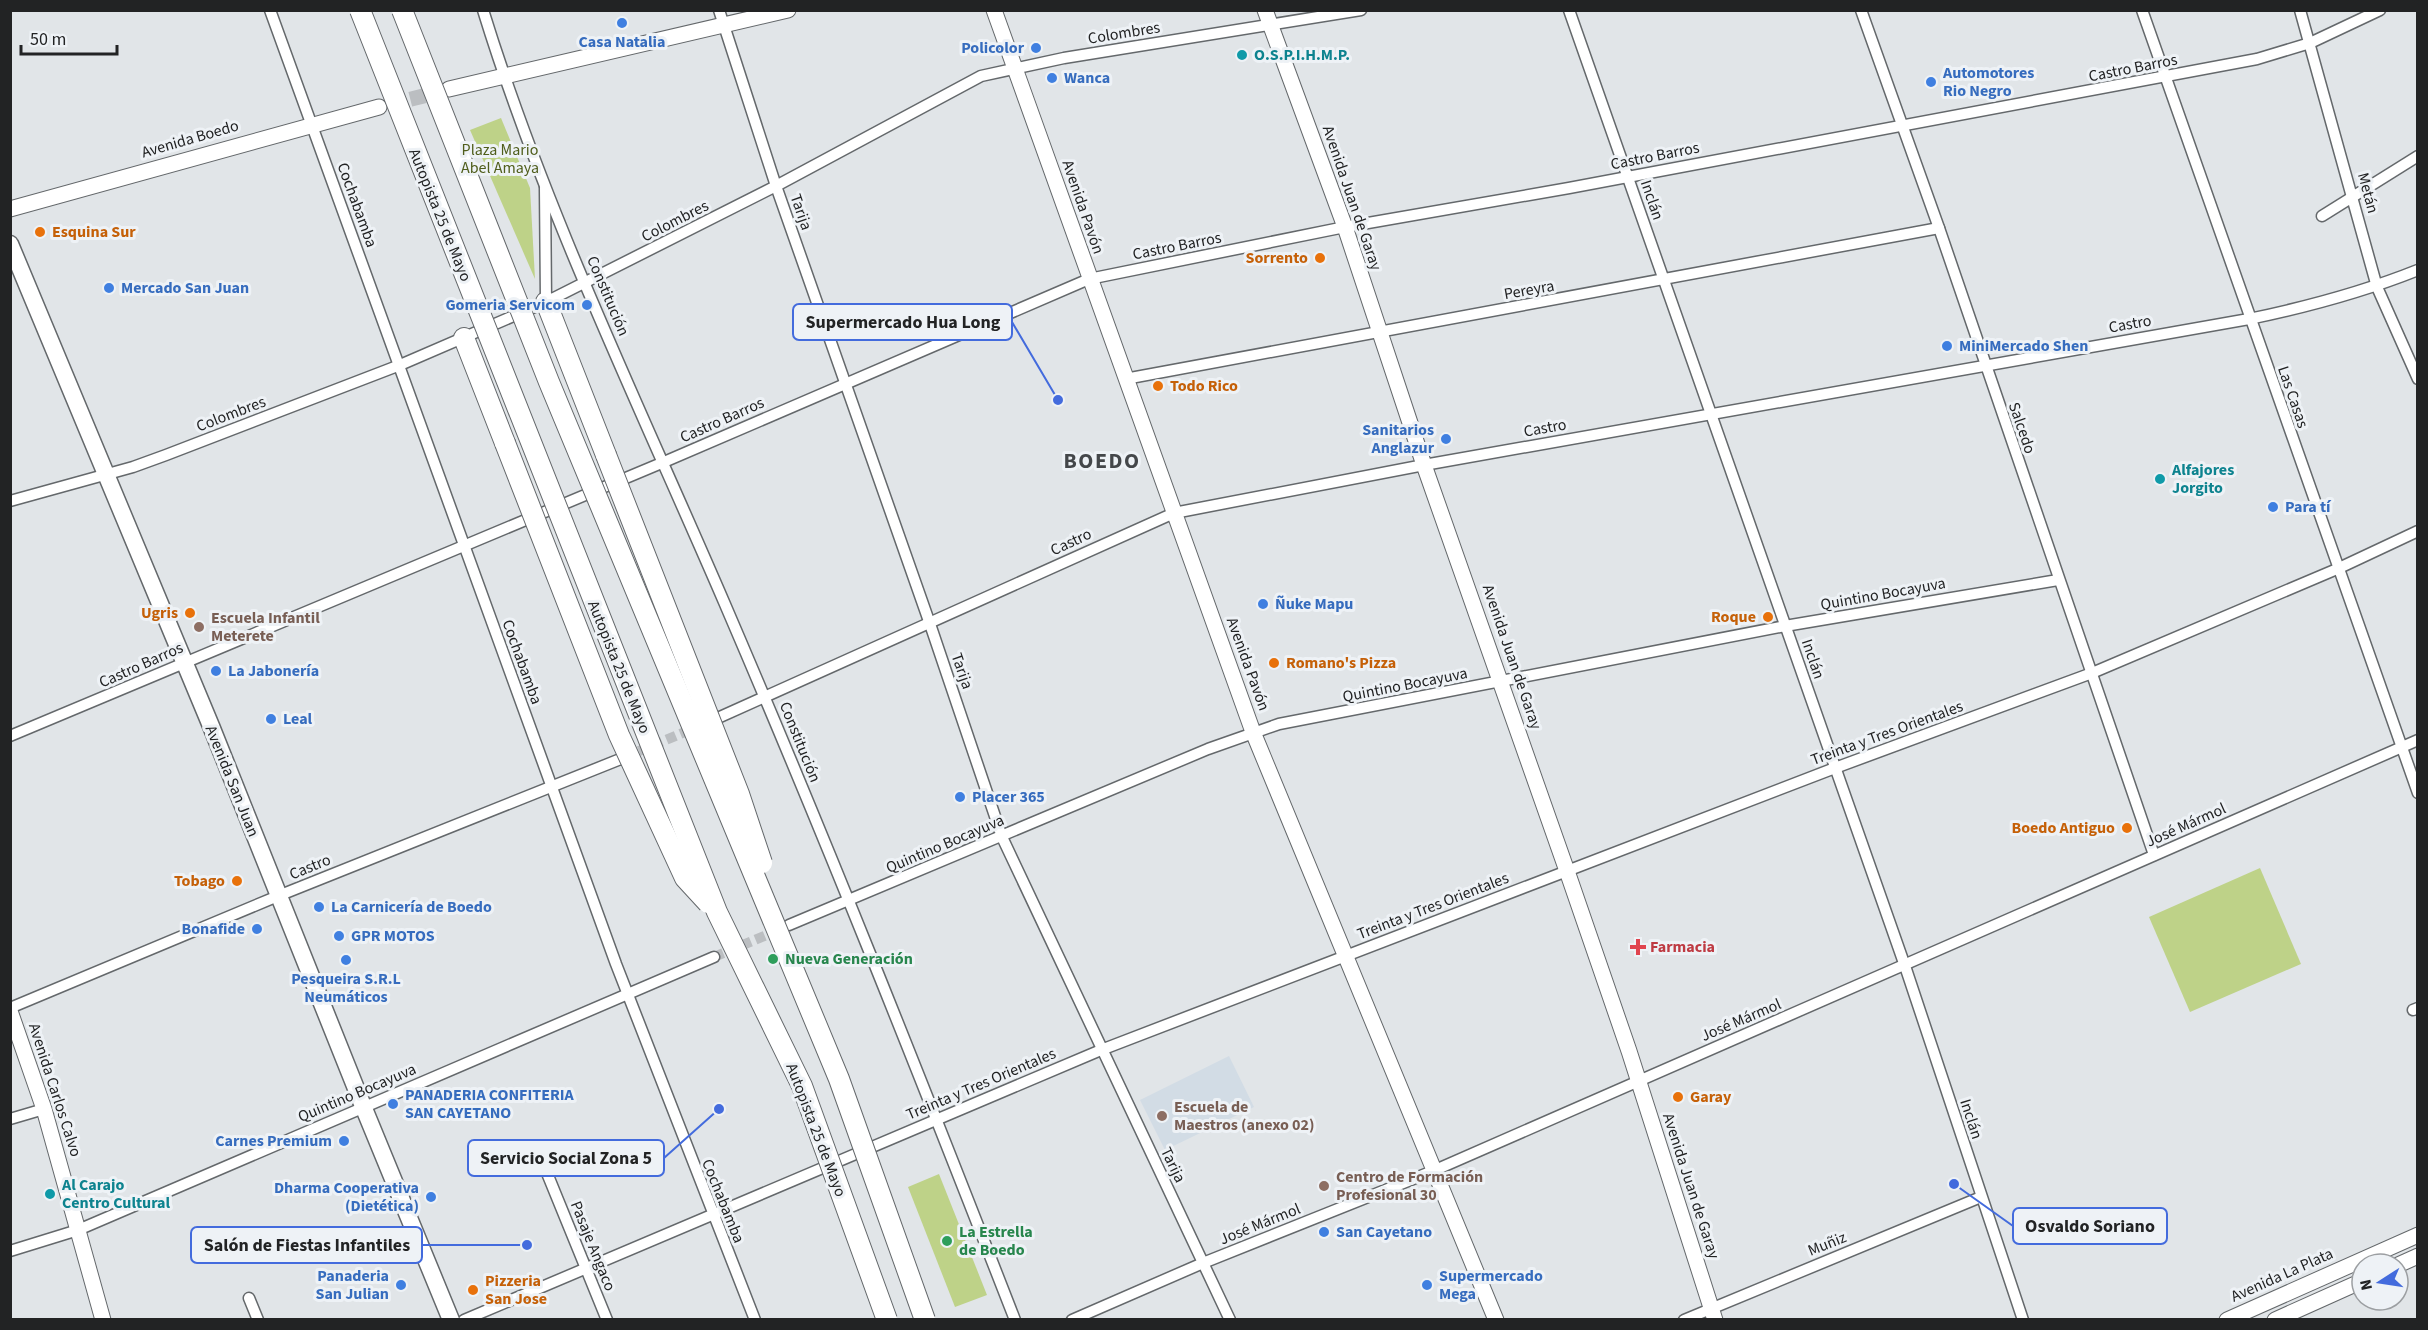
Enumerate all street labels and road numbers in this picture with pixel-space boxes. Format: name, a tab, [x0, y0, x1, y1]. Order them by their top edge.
street label: Colombres	[1086, 16, 1162, 50]
street label: Castro Barros	[2087, 49, 2180, 87]
street label: Avenida Boedo	[139, 115, 241, 163]
street label: Avenida Juan de Garay	[1317, 123, 1387, 274]
street label: Castro Barros	[1609, 137, 1702, 175]
street label: Autopista 25 de Mayo	[403, 145, 477, 285]
street label: Avenida Pavón	[1057, 157, 1109, 257]
street label: Cochabamba	[332, 160, 382, 250]
street label: Metán	[2352, 170, 2384, 216]
street label: Inclán	[1635, 177, 1669, 223]
street label: Tarija	[785, 191, 817, 233]
street label: Colombres	[638, 195, 713, 247]
street label: Castro Barros	[1131, 227, 1224, 265]
street label: Constitución	[581, 253, 635, 339]
street label: Pereyra	[1502, 275, 1556, 305]
street label: Castro	[2107, 309, 2153, 339]
street label: Las Casas	[2272, 363, 2314, 431]
street label: Colombres	[193, 391, 269, 437]
street label: Castro Barros	[676, 392, 768, 448]
street label: Salcedo	[2003, 399, 2041, 457]
street label: Castro	[1522, 413, 1568, 443]
street label: Castro	[1047, 523, 1095, 561]
street label: Quintino Bocayuva	[1819, 572, 1947, 616]
street label: Avenida Juan de Garay	[1477, 582, 1547, 733]
street label: Autopista 25 de Mayo	[582, 597, 656, 737]
street label: Avenida Pavón	[1221, 614, 1275, 714]
street label: Cochabamba	[497, 617, 547, 707]
street label: Inclán	[1796, 636, 1830, 682]
street label: Castro Barros	[95, 637, 187, 693]
street label: Tarija	[946, 650, 978, 692]
street label: Quintino Bocayuva	[1341, 662, 1469, 708]
street label: Treinta y Tres Orientales	[1808, 695, 1966, 771]
street label: Constitución	[774, 698, 826, 786]
street label: Avenida San Juan	[200, 722, 264, 840]
street label: José Mármol	[2143, 798, 2229, 852]
street label: Quintino Bocayuva	[882, 809, 1008, 879]
street label: Castro	[286, 849, 334, 885]
street label: Treinta y Tres Orientales	[1354, 867, 1512, 945]
street label: José Mármol	[1697, 993, 1785, 1047]
street label: Avenida Carlos Calvo	[23, 1020, 87, 1160]
street label: Treinta y Tres Orientales	[903, 1042, 1059, 1125]
street label: Quintino Bocayuva	[294, 1058, 420, 1128]
street label: Autopista 25 de Mayo	[780, 1060, 852, 1200]
street label: Inclán	[1954, 1096, 1988, 1142]
street label: Avenida Juan de Garay	[1657, 1110, 1725, 1262]
street label: Tarija	[1155, 1144, 1191, 1186]
street label: Cochabamba	[696, 1156, 750, 1246]
street label: Pasaje Angaco	[565, 1198, 621, 1294]
street label: José Mármol	[1216, 1198, 1304, 1250]
street label: Muñiz	[1804, 1226, 1850, 1262]
street label: Avenida La Plata	[2227, 1243, 2337, 1307]

